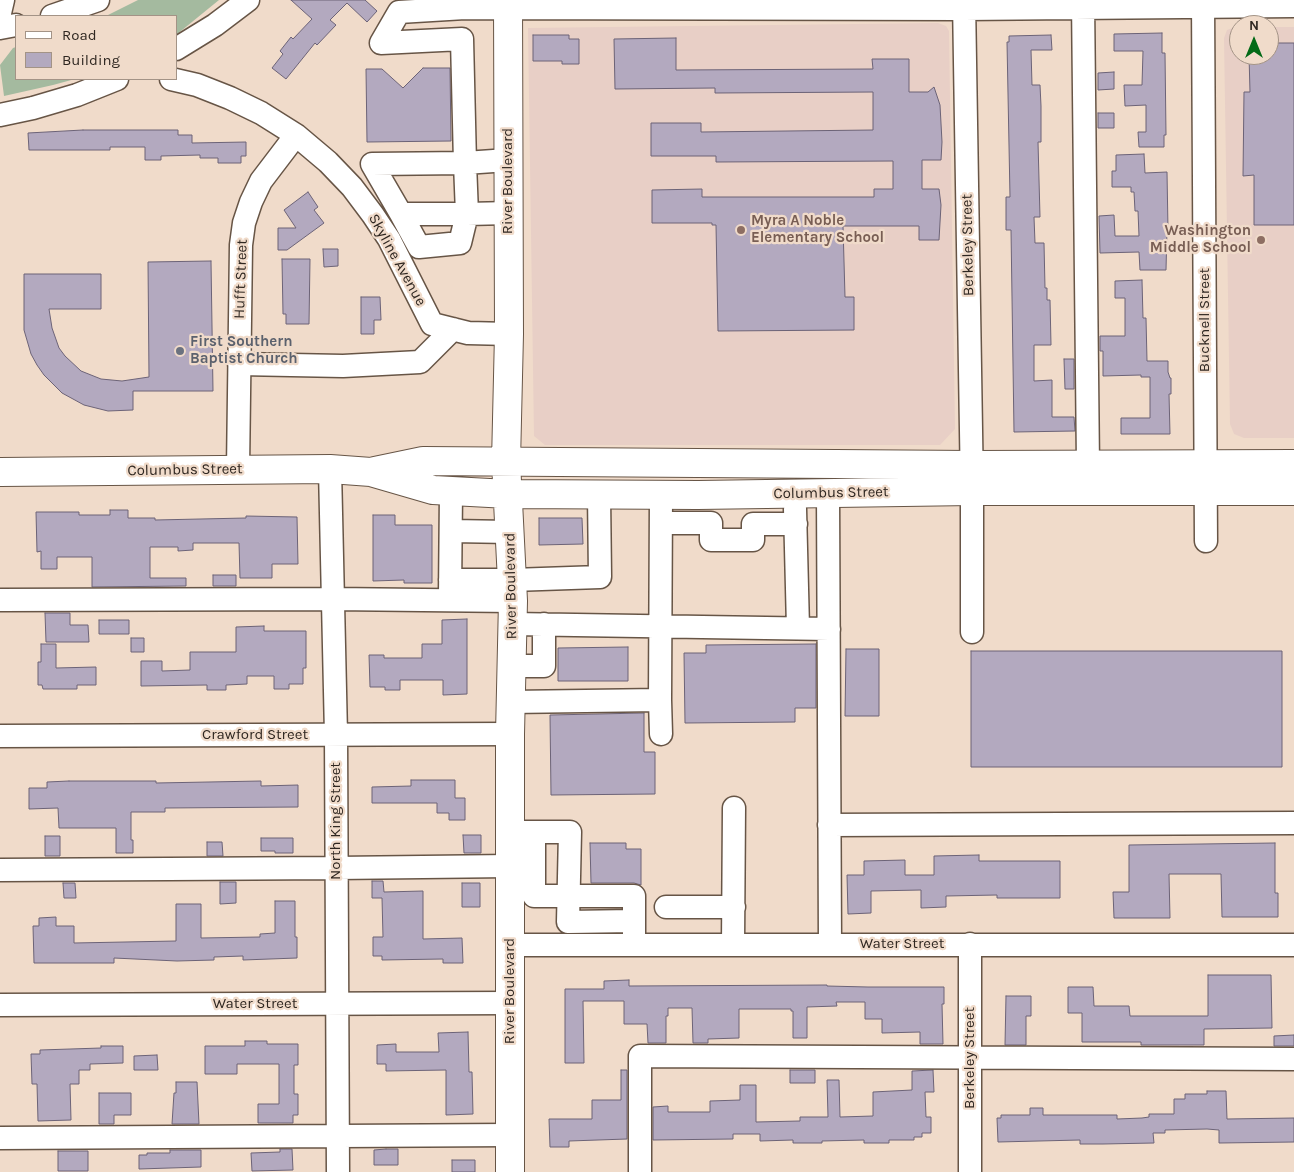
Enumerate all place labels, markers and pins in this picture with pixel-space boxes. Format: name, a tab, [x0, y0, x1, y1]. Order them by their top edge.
place label: Myra A Noble Elementary School	[751, 212, 884, 247]
place label: Washington Middle School	[1150, 222, 1251, 257]
marker: Myra A Noble Elementary School	[735, 224, 747, 236]
marker: Washington Middle School	[1255, 234, 1267, 246]
place label: First Southern Baptist Church	[190, 333, 298, 368]
marker: First Southern Baptist Church	[174, 345, 186, 357]

